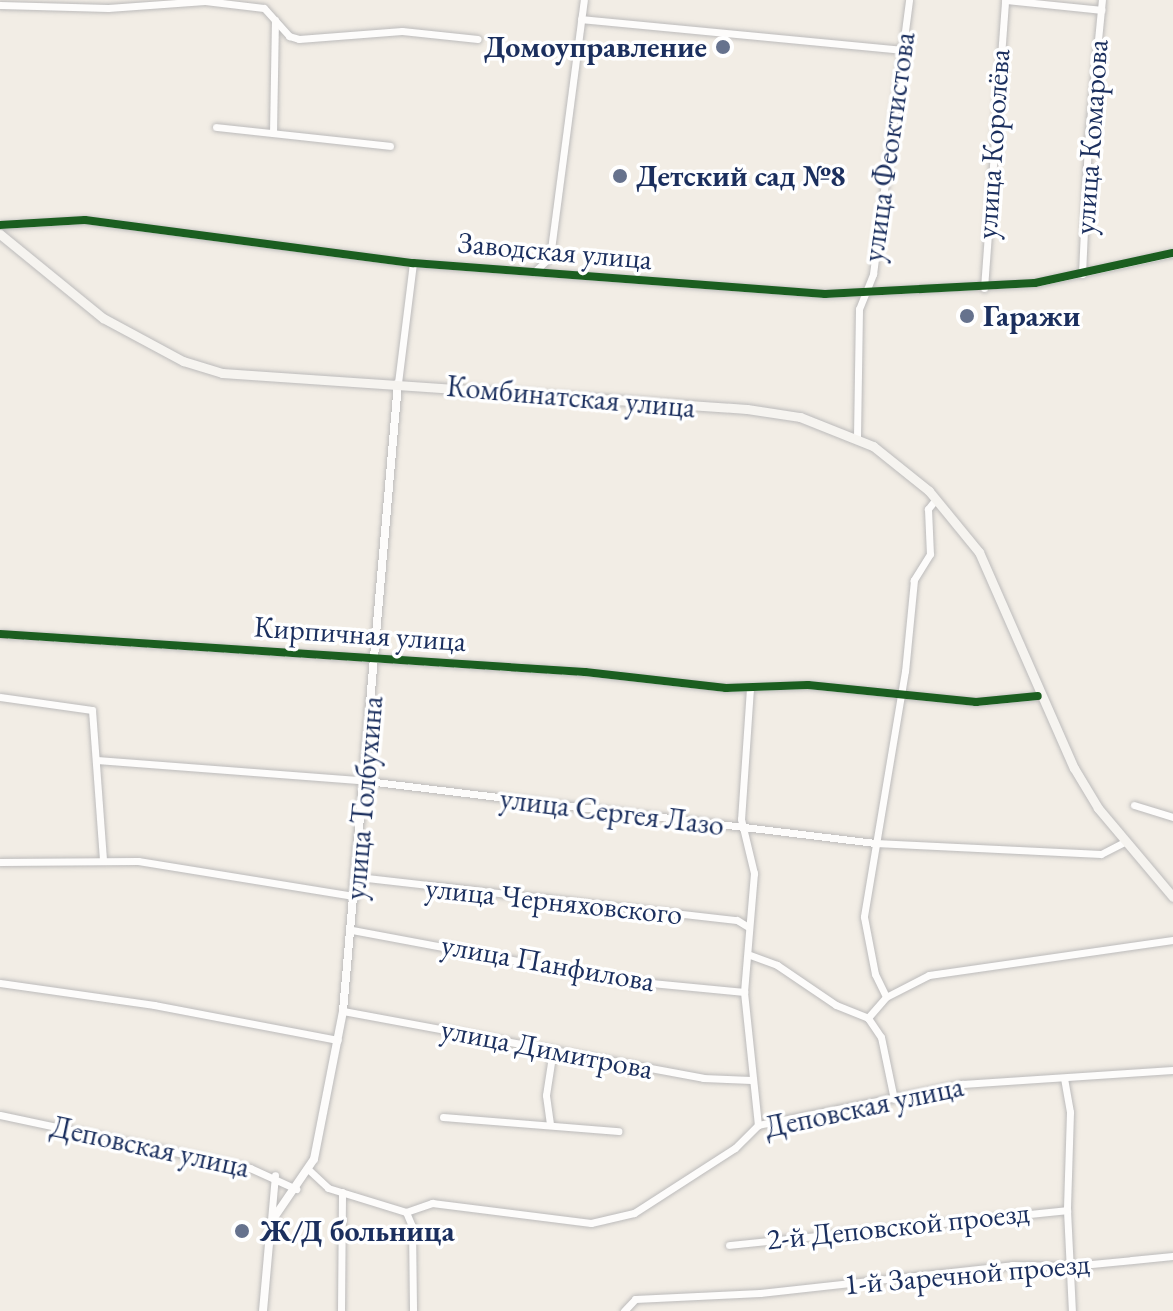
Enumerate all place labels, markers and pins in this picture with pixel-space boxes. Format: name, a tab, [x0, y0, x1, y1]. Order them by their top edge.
place label: Домоуправление	[484, 29, 707, 65]
marker: Домоуправление	[714, 38, 732, 56]
place label: Детский сад №8	[636, 158, 846, 194]
marker: Детский сад №8	[611, 167, 629, 185]
place label: Гаражи	[983, 298, 1080, 334]
marker: Гаражи	[958, 307, 976, 325]
place label: Ж/Д больница	[260, 1213, 455, 1249]
marker: Ж/Д больница	[231, 1220, 253, 1242]

